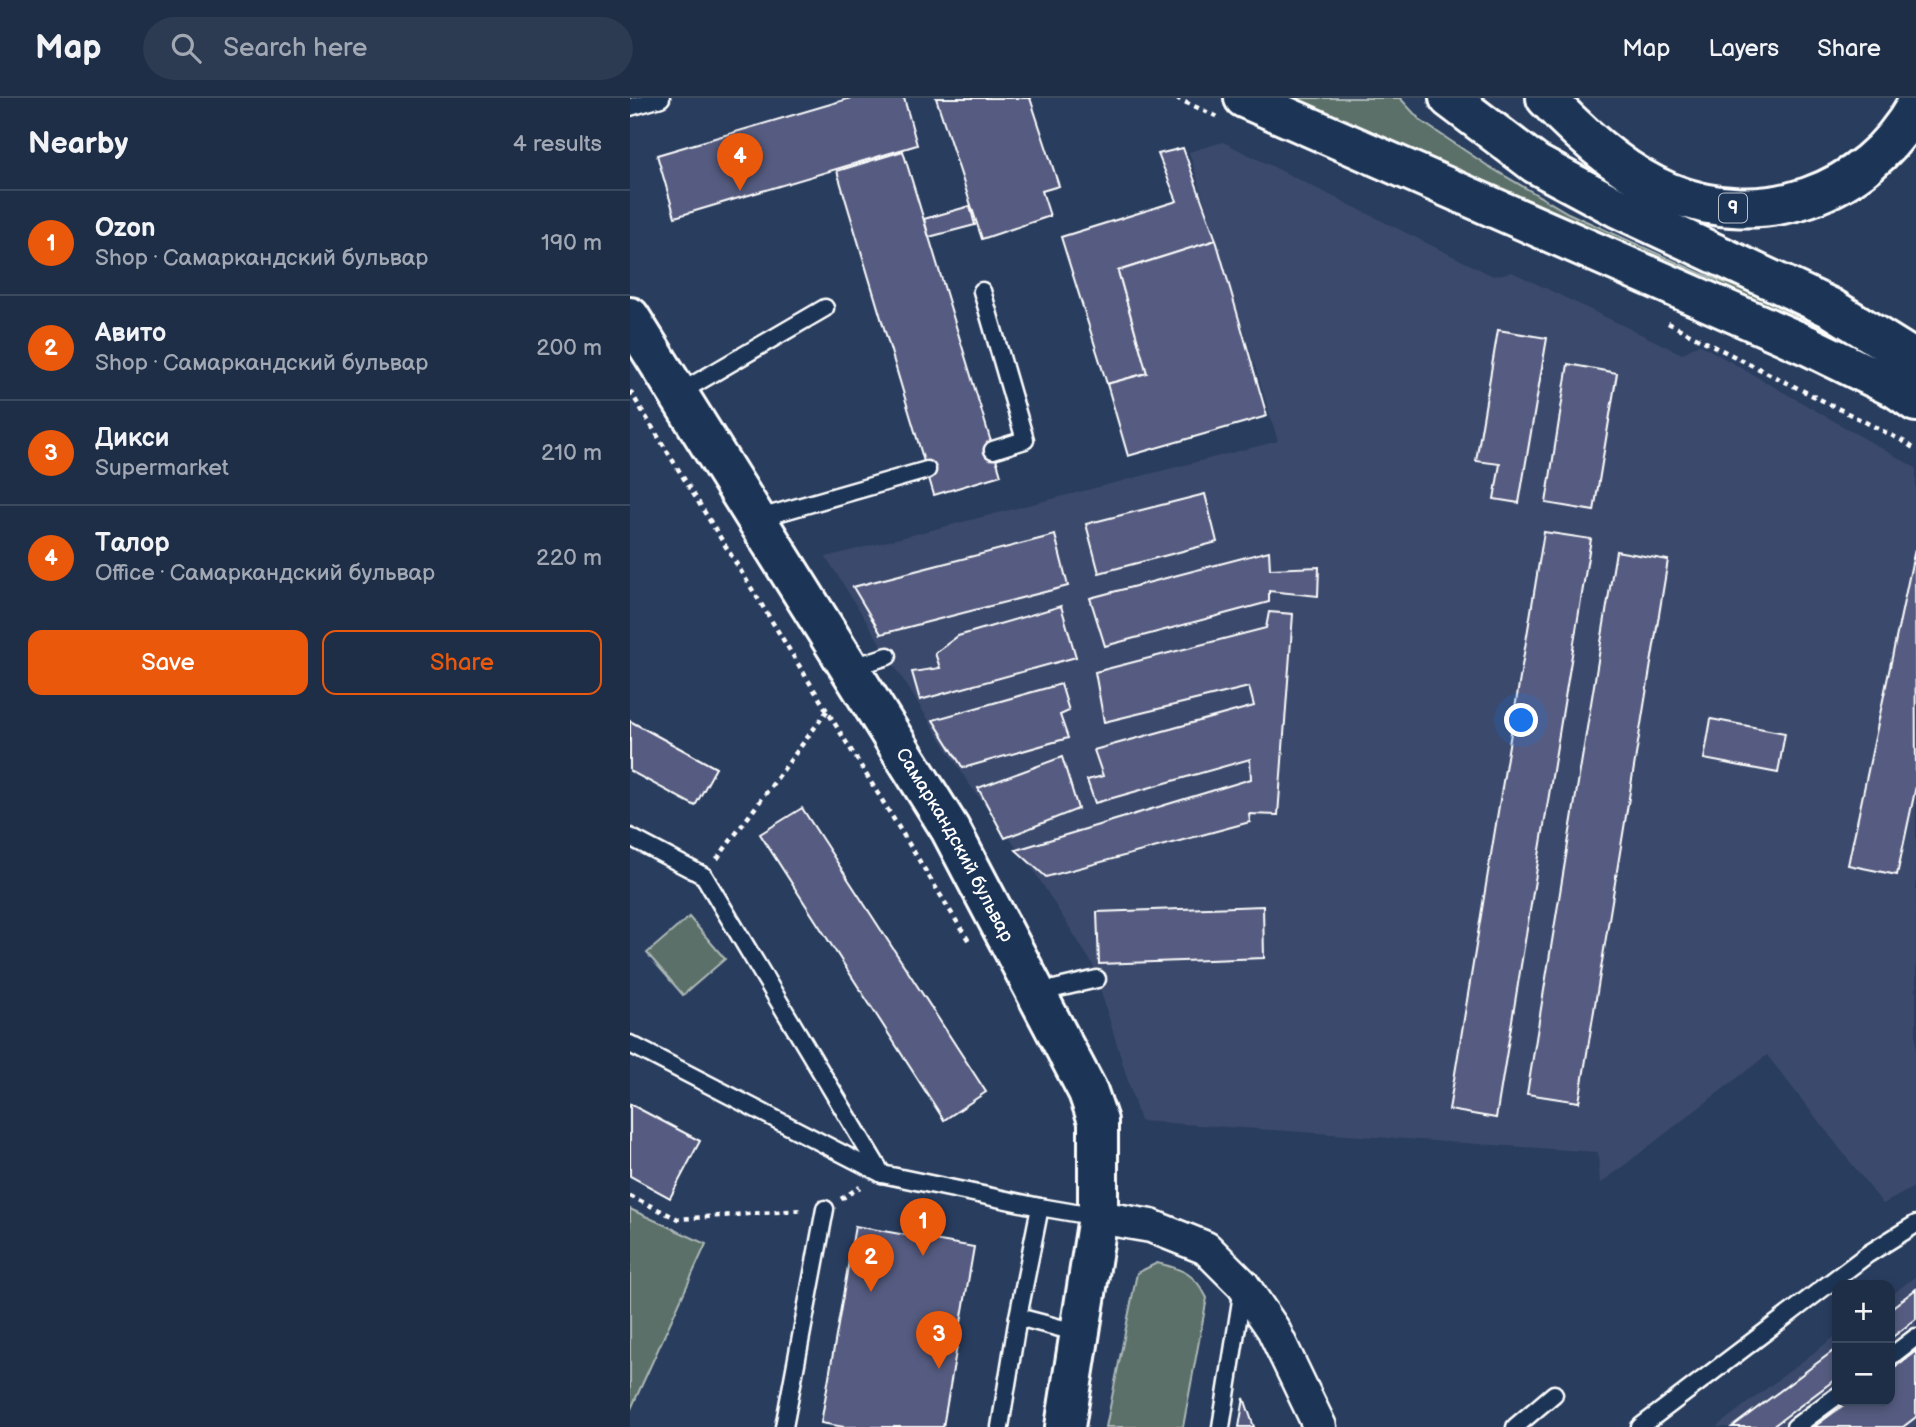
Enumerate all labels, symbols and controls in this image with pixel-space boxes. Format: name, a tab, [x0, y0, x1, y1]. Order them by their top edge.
search box	[143, 17, 633, 80]
text: Map	[35, 28, 101, 68]
icon: search	[167, 29, 205, 67]
text: Search here	[223, 33, 367, 64]
text: Map	[1622, 34, 1670, 63]
text: Layers	[1708, 34, 1779, 63]
text: Share	[1817, 34, 1881, 63]
text: Nearby	[28, 126, 128, 162]
text: 4 results	[513, 130, 602, 158]
pin: 4	[717, 133, 763, 191]
road number: 9	[1719, 194, 1747, 222]
text: Ozon	[95, 213, 156, 244]
text: 1	[46, 229, 56, 257]
text: 190 m	[541, 229, 602, 257]
text: Shop · Самаркандский бульвар	[95, 244, 428, 272]
text: Авито	[95, 318, 166, 349]
text: 2	[44, 334, 58, 362]
text: 200 m	[536, 334, 602, 362]
text: Shop · Самаркандский бульвар	[95, 349, 428, 377]
text: Дикси	[95, 423, 170, 454]
text: 3	[44, 439, 58, 467]
text: 210 m	[541, 439, 602, 467]
text: Supermarket	[95, 454, 229, 482]
text: Талор	[95, 528, 170, 559]
text: 4	[44, 544, 58, 572]
text: 220 m	[536, 544, 602, 572]
text: Office · Самаркандский бульвар	[95, 559, 435, 587]
button: Save	[28, 630, 308, 695]
button: Share	[322, 630, 602, 695]
your location	[1504, 703, 1538, 737]
street label: Самаркандский бульвар	[891, 744, 1019, 946]
pin: 1	[900, 1198, 946, 1256]
pin: 2	[848, 1234, 894, 1292]
map controls	[1832, 1280, 1895, 1406]
button: +	[1832, 1280, 1895, 1343]
pin: 3	[916, 1311, 962, 1369]
button: −	[1832, 1343, 1895, 1406]

